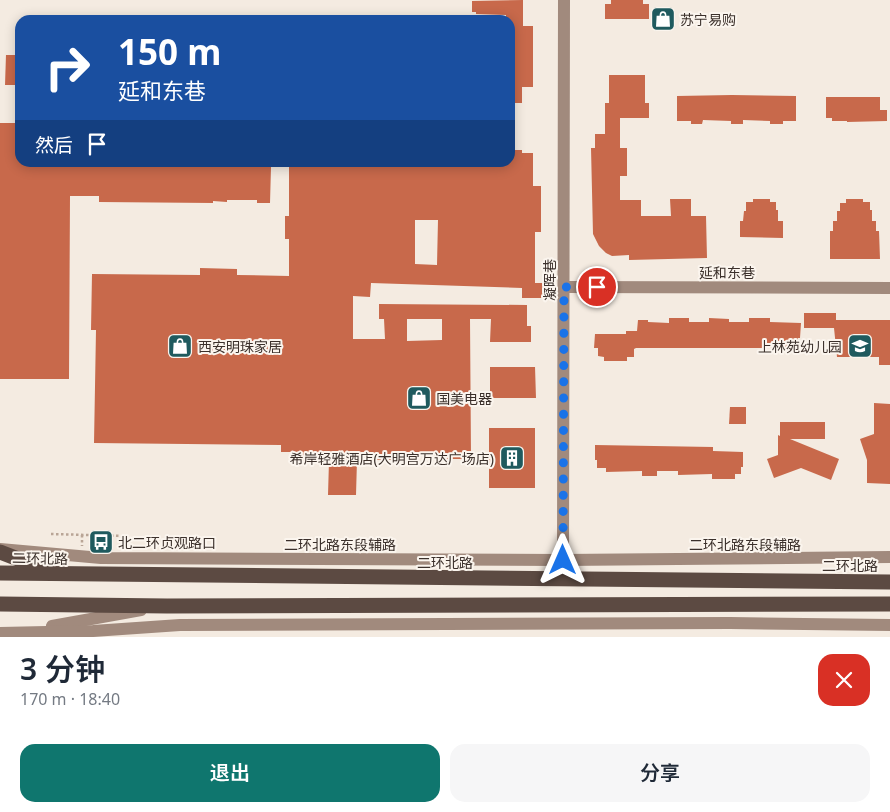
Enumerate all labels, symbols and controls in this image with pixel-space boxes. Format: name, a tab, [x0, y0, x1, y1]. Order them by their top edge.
shop icon: 苏宁易购	[650, 6, 676, 32]
place label: 苏宁易购	[680, 10, 736, 29]
text: 150 m	[118, 28, 221, 75]
icon: right	[35, 35, 100, 100]
text: 延和东巷	[118, 75, 206, 105]
icon: arrive	[83, 130, 111, 158]
text: 然后	[35, 132, 73, 158]
street label: 凝晖巷	[540, 259, 559, 301]
street label: 延和东巷	[699, 263, 755, 282]
pin	[576, 266, 618, 308]
icon: arrive	[583, 273, 611, 301]
shop icon: 西安明珠家居	[167, 333, 193, 359]
school or university icon: 上林苑幼儿园	[847, 333, 873, 359]
place label: 西安明珠家居	[198, 337, 282, 356]
place label: 上林苑幼儿园	[758, 337, 842, 356]
shop icon: 国美电器	[406, 385, 432, 411]
place label: 国美电器	[436, 389, 492, 408]
building icon: 希岸轻雅酒店(大明宫万达广场店)	[499, 445, 525, 471]
place label: 希岸轻雅酒店(大明宫万达广场店)	[290, 449, 494, 468]
bus stop icon: 北二环贞观路口	[88, 529, 114, 555]
place label: 北二环贞观路口	[118, 533, 216, 552]
position arrow	[536, 533, 588, 585]
street label: 二环北路东段辅路	[284, 535, 396, 554]
street label: 二环北路东段辅路	[689, 535, 801, 554]
street label: 二环北路	[12, 548, 68, 568]
street label: 二环北路	[417, 553, 473, 572]
street label: 二环北路	[822, 556, 878, 575]
text: 3 分钟	[20, 648, 105, 689]
button: close	[818, 654, 870, 706]
text: 170 m · 18:40	[20, 688, 120, 710]
button: 退出	[20, 744, 440, 802]
button: 分享	[450, 744, 870, 802]

